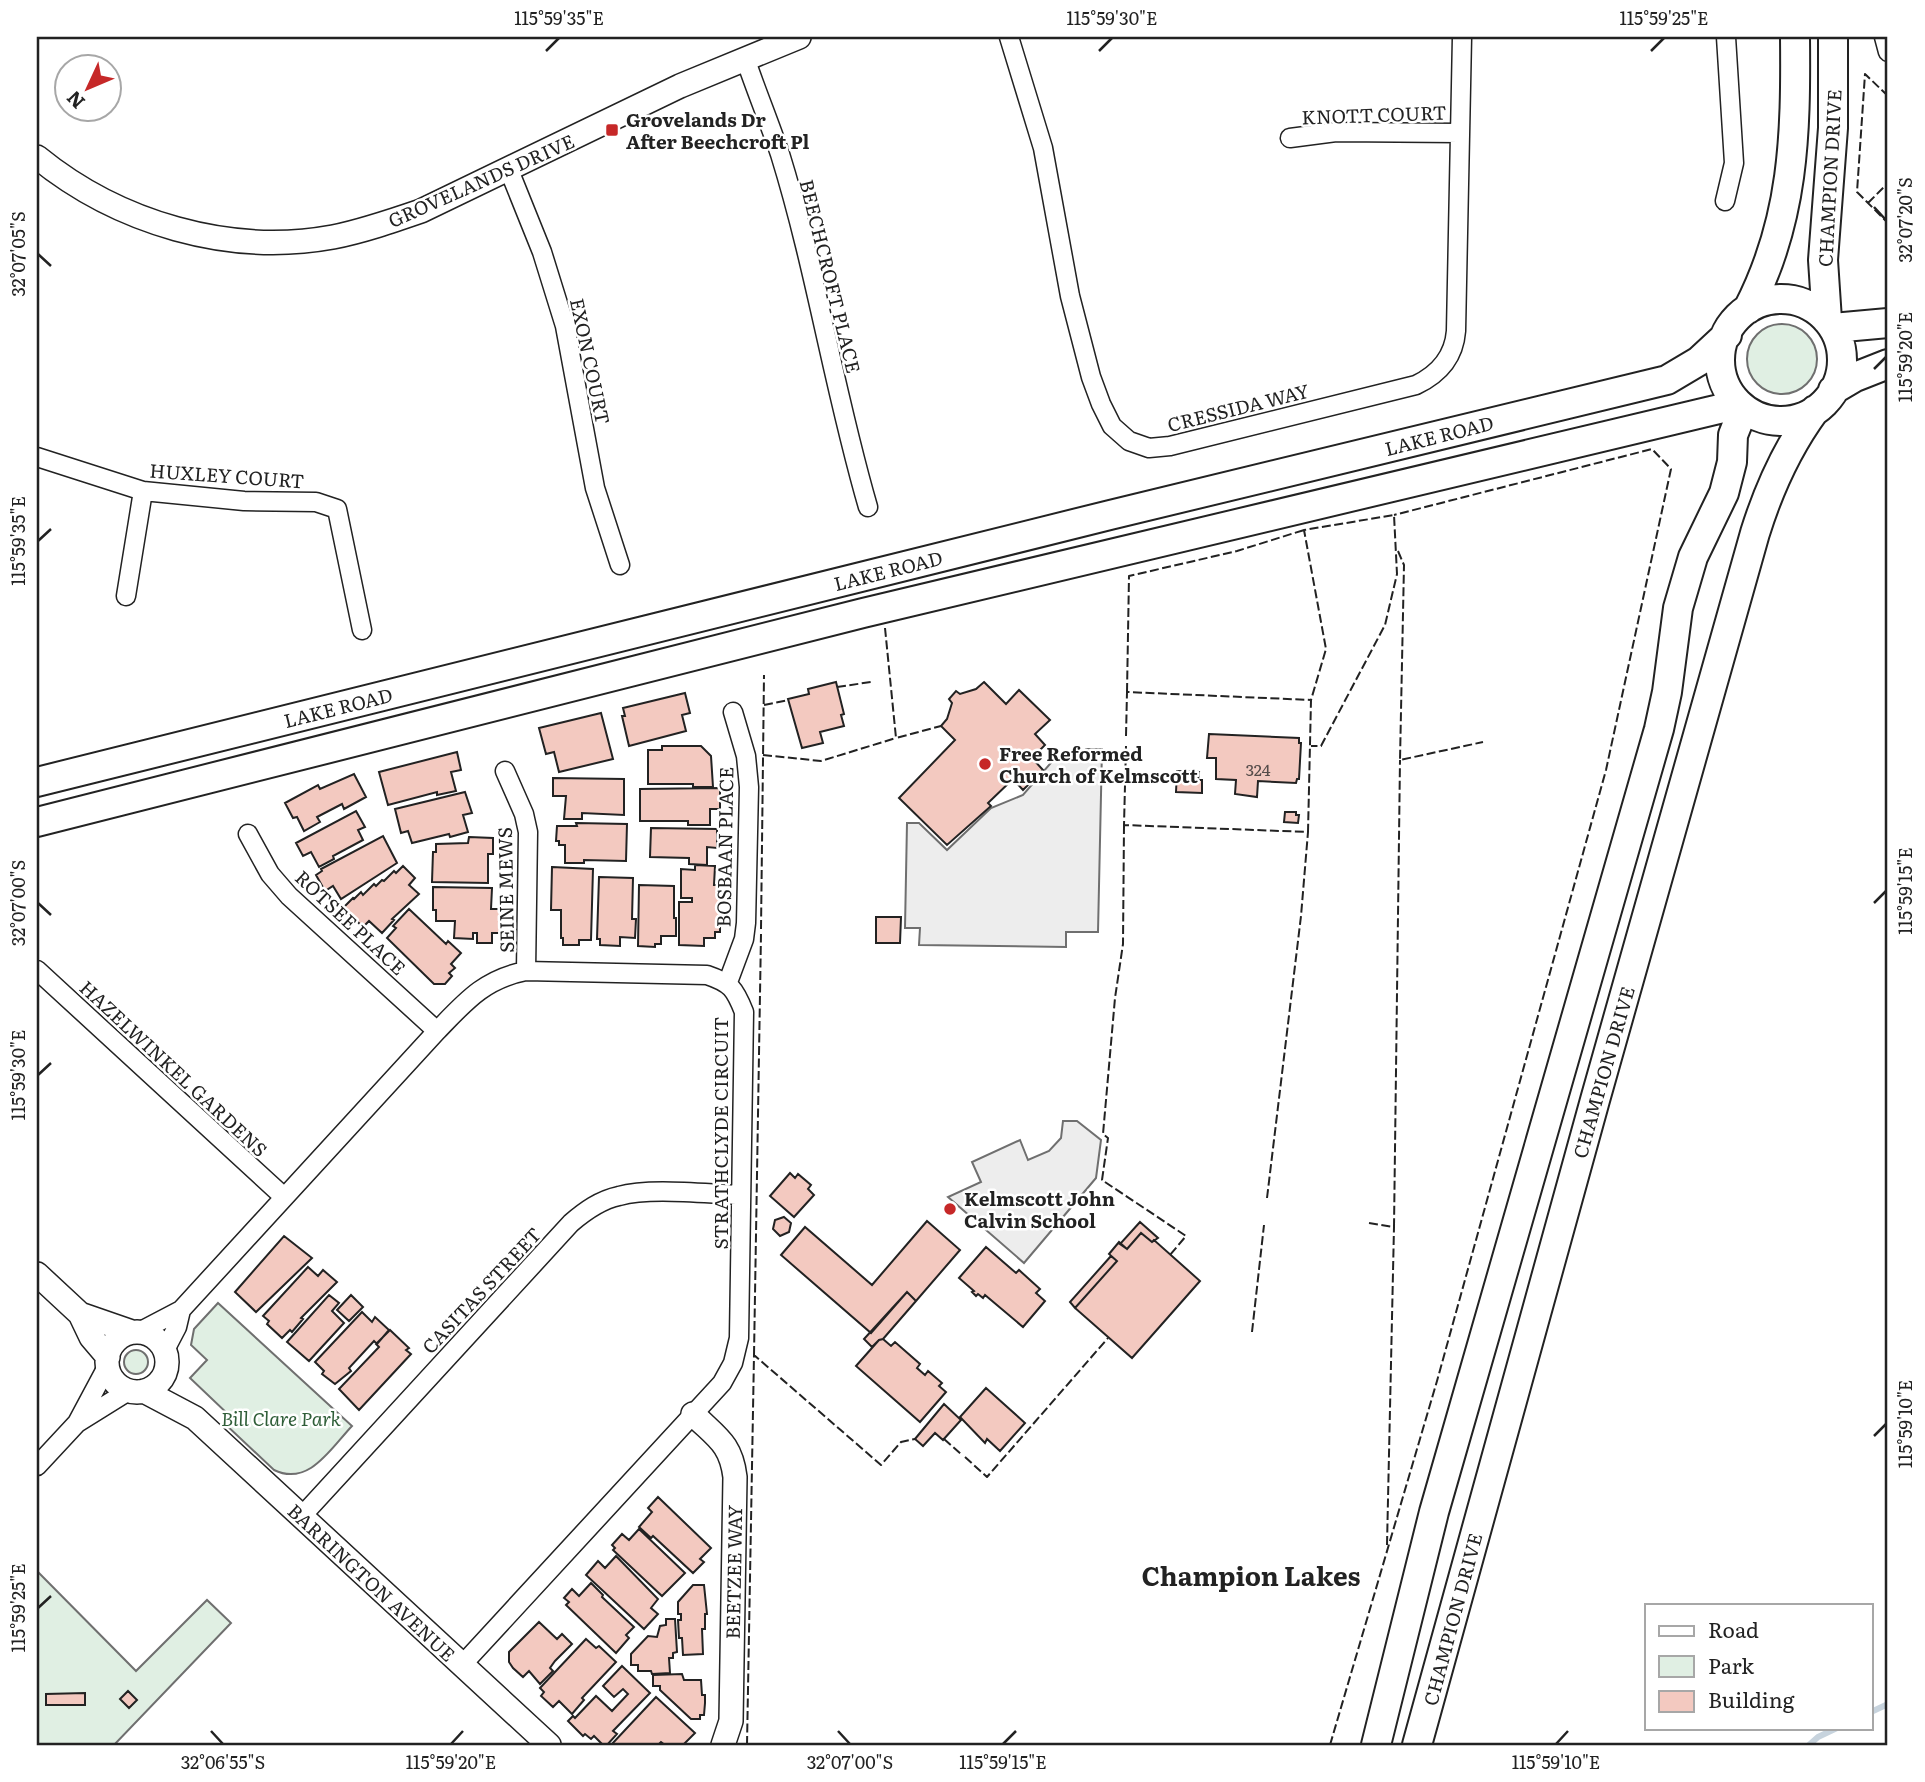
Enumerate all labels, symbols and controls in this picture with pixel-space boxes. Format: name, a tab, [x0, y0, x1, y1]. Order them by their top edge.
text: 115°59'35"E	[514, 4, 604, 31]
text: 115°59'30"E	[1066, 4, 1158, 31]
text: 115°59'25"E	[1619, 4, 1709, 31]
north arrow	[52, 52, 122, 122]
text: N	[59, 85, 91, 116]
street label: CHAMPION DRIVE	[1810, 88, 1848, 268]
street label: KNOTT COURT	[1301, 97, 1447, 131]
place label: Grovelands Dr After Beechcroft Pl	[626, 105, 810, 155]
marker: Grovelands Dr After Beechcroft Pl	[604, 122, 620, 138]
street label: GROVELANDS DRIVE	[383, 126, 579, 234]
street label: BEECHCROFT PLACE	[793, 176, 869, 376]
text: 32°07'20"S	[1891, 177, 1918, 263]
text: 32°07'05"S	[4, 211, 31, 297]
street label: EXON COURT	[564, 295, 618, 427]
text: 115°59'20"E	[1891, 312, 1918, 402]
street label: CRESSIDA WAY	[1164, 376, 1312, 438]
street label: LAKE ROAD	[1382, 408, 1496, 462]
street label: HUXLEY COURT	[149, 456, 305, 494]
text: 115°59'35"E	[4, 496, 31, 586]
street label: LAKE ROAD	[831, 543, 945, 597]
street label: LAKE ROAD	[281, 680, 395, 734]
place label: Free Reformed Church of Kelmscott	[999, 739, 1199, 789]
marker: Free Reformed Church of Kelmscott	[977, 756, 993, 772]
house number: 324	[1245, 757, 1271, 781]
street label: BOSBAAN PLACE	[709, 766, 739, 928]
street label: SEINE MEWS	[490, 827, 520, 953]
text: 115°59'15"E	[1891, 847, 1918, 935]
text: 32°07'00"S	[4, 860, 31, 946]
street label: ROTSEE PLACE	[289, 863, 413, 981]
street label: HAZELWINKEL GARDENS	[74, 973, 274, 1163]
street label: CHAMPION DRIVE	[1565, 983, 1641, 1161]
street label: STRATHCLYDE CIRCUIT	[706, 1017, 734, 1249]
text: 115°59'30"E	[4, 1029, 31, 1121]
place label: Kelmscott John Calvin School	[964, 1184, 1115, 1234]
marker: Kelmscott John Calvin School	[942, 1201, 958, 1217]
street label: CASITAS STREET	[415, 1221, 547, 1359]
text: 115°59'10"E	[1891, 1380, 1918, 1468]
park label: Bill Clare Park	[221, 1404, 342, 1432]
street label: BARRINGTON AVENUE	[282, 1497, 462, 1667]
street label: BEETZEE WAY	[718, 1504, 748, 1640]
street label: CHAMPION DRIVE	[1415, 1530, 1489, 1708]
district label: Champion Lakes	[1142, 1555, 1360, 1594]
text: 115°59'25"E	[4, 1563, 31, 1653]
legend	[1645, 1604, 1872, 1730]
text: Road	[1708, 1613, 1759, 1644]
text: Park	[1708, 1649, 1754, 1680]
text: Building	[1708, 1683, 1795, 1714]
text: 32°06'55"S	[181, 1748, 265, 1775]
text: 115°59'20"E	[406, 1748, 496, 1775]
text: 32°07'00"S	[807, 1748, 893, 1775]
text: 115°59'15"E	[959, 1748, 1047, 1775]
text: 115°59'10"E	[1512, 1748, 1600, 1775]

